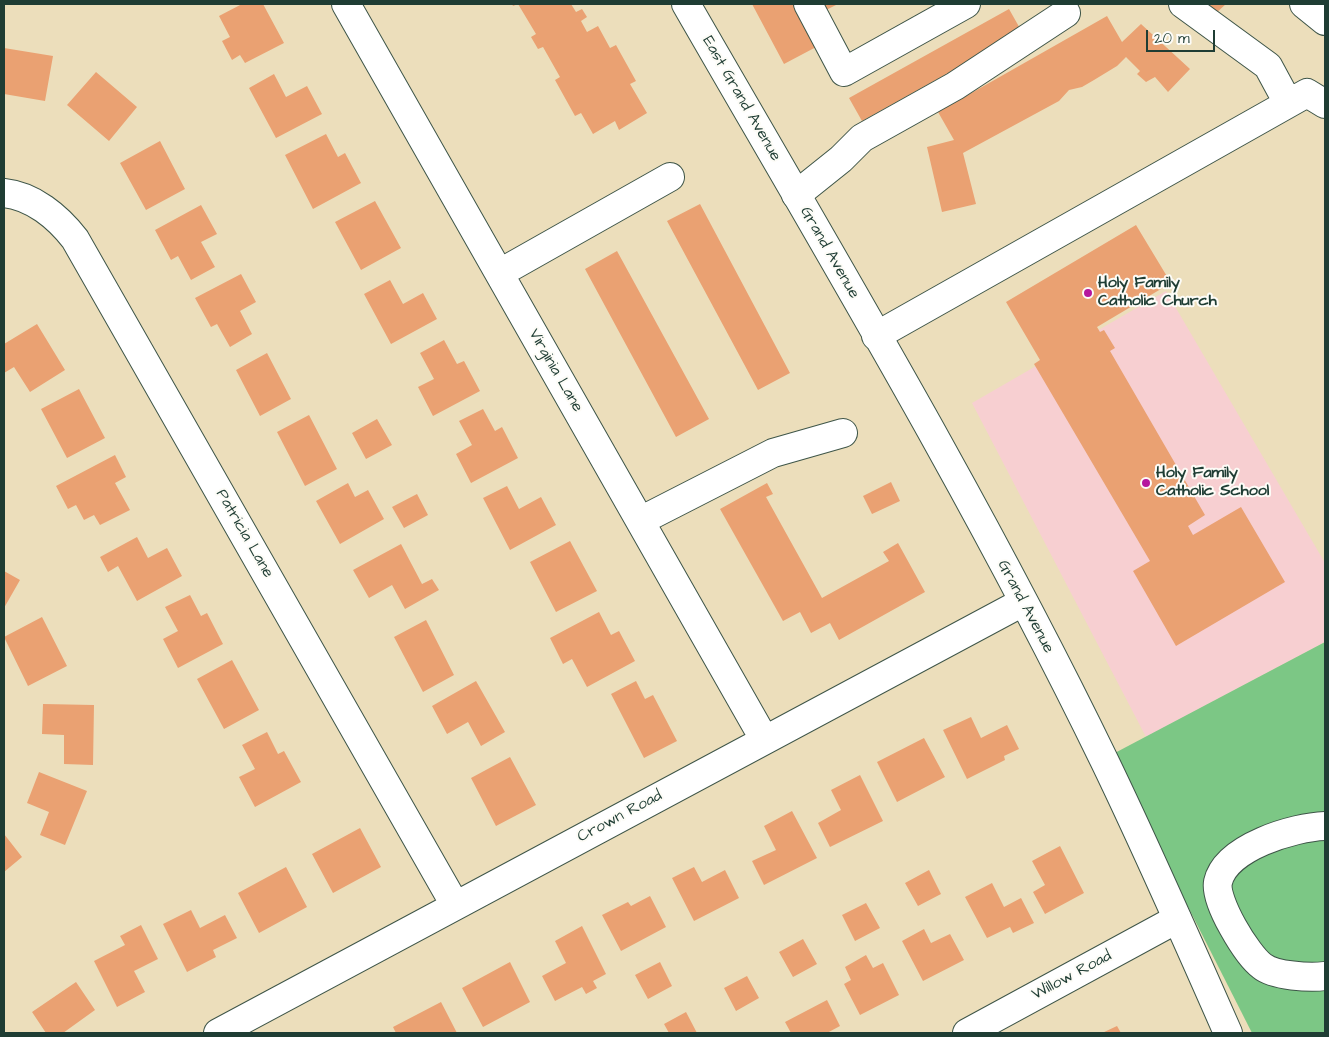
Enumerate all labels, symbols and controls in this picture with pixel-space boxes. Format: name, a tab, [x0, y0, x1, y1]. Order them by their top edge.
scale bar	[1149, 20, 1218, 52]
text: 20 m	[1154, 28, 1190, 49]
street label: East Grand Avenue	[697, 33, 785, 165]
street label: Grand Avenue	[795, 204, 863, 302]
place label: Holy Family Catholic Church	[1098, 274, 1217, 312]
marker: Holy Family Catholic Church	[1082, 287, 1094, 299]
street label: Virginia Lane	[523, 326, 587, 416]
place label: Holy Family Catholic School	[1156, 464, 1269, 502]
marker: Holy Family Catholic School	[1140, 477, 1152, 489]
street label: Patricia Lane	[211, 486, 277, 582]
street label: Grand Avenue	[992, 557, 1058, 657]
street label: Crown Road	[574, 787, 666, 847]
street label: Willow Road	[1029, 947, 1115, 1005]

